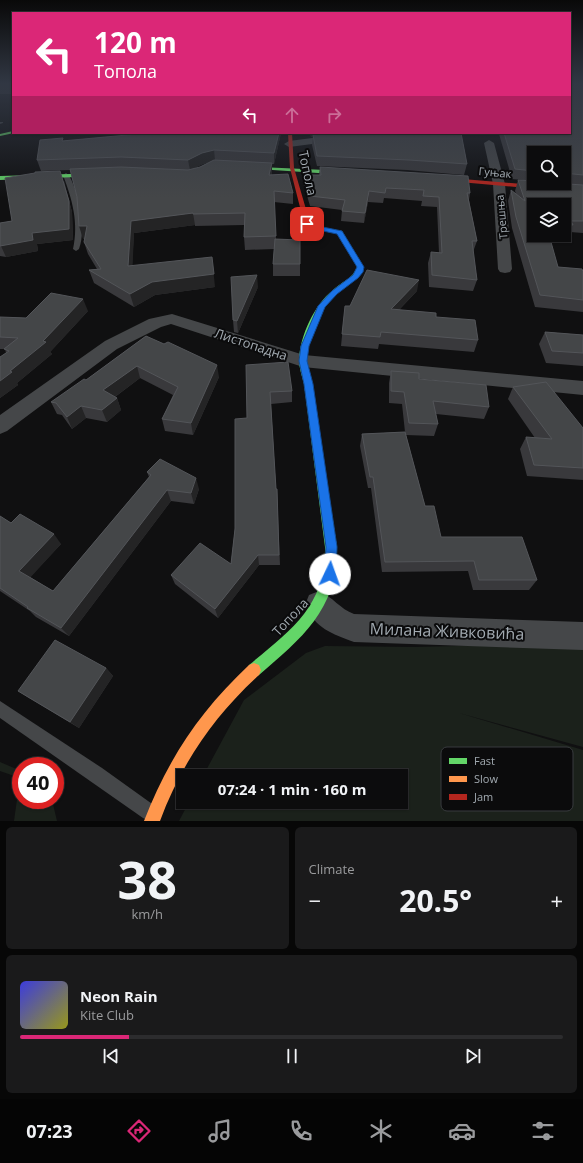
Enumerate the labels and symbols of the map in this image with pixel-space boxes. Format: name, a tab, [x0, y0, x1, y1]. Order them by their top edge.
street label: Топола	[294, 149, 322, 197]
street label: Гуњак	[478, 163, 512, 181]
street label: Трешња	[492, 194, 510, 240]
pin	[290, 207, 324, 241]
street label: Листопадна	[212, 324, 290, 364]
position arrow	[309, 553, 351, 595]
street label: Топола	[268, 594, 312, 640]
street label: Милана Живковића	[369, 617, 525, 645]
legend	[441, 747, 573, 811]
text: Fast	[474, 753, 495, 768]
speed limit sign: 40	[12, 757, 64, 809]
text: Slow	[474, 771, 498, 786]
text: Jam	[473, 789, 493, 804]

